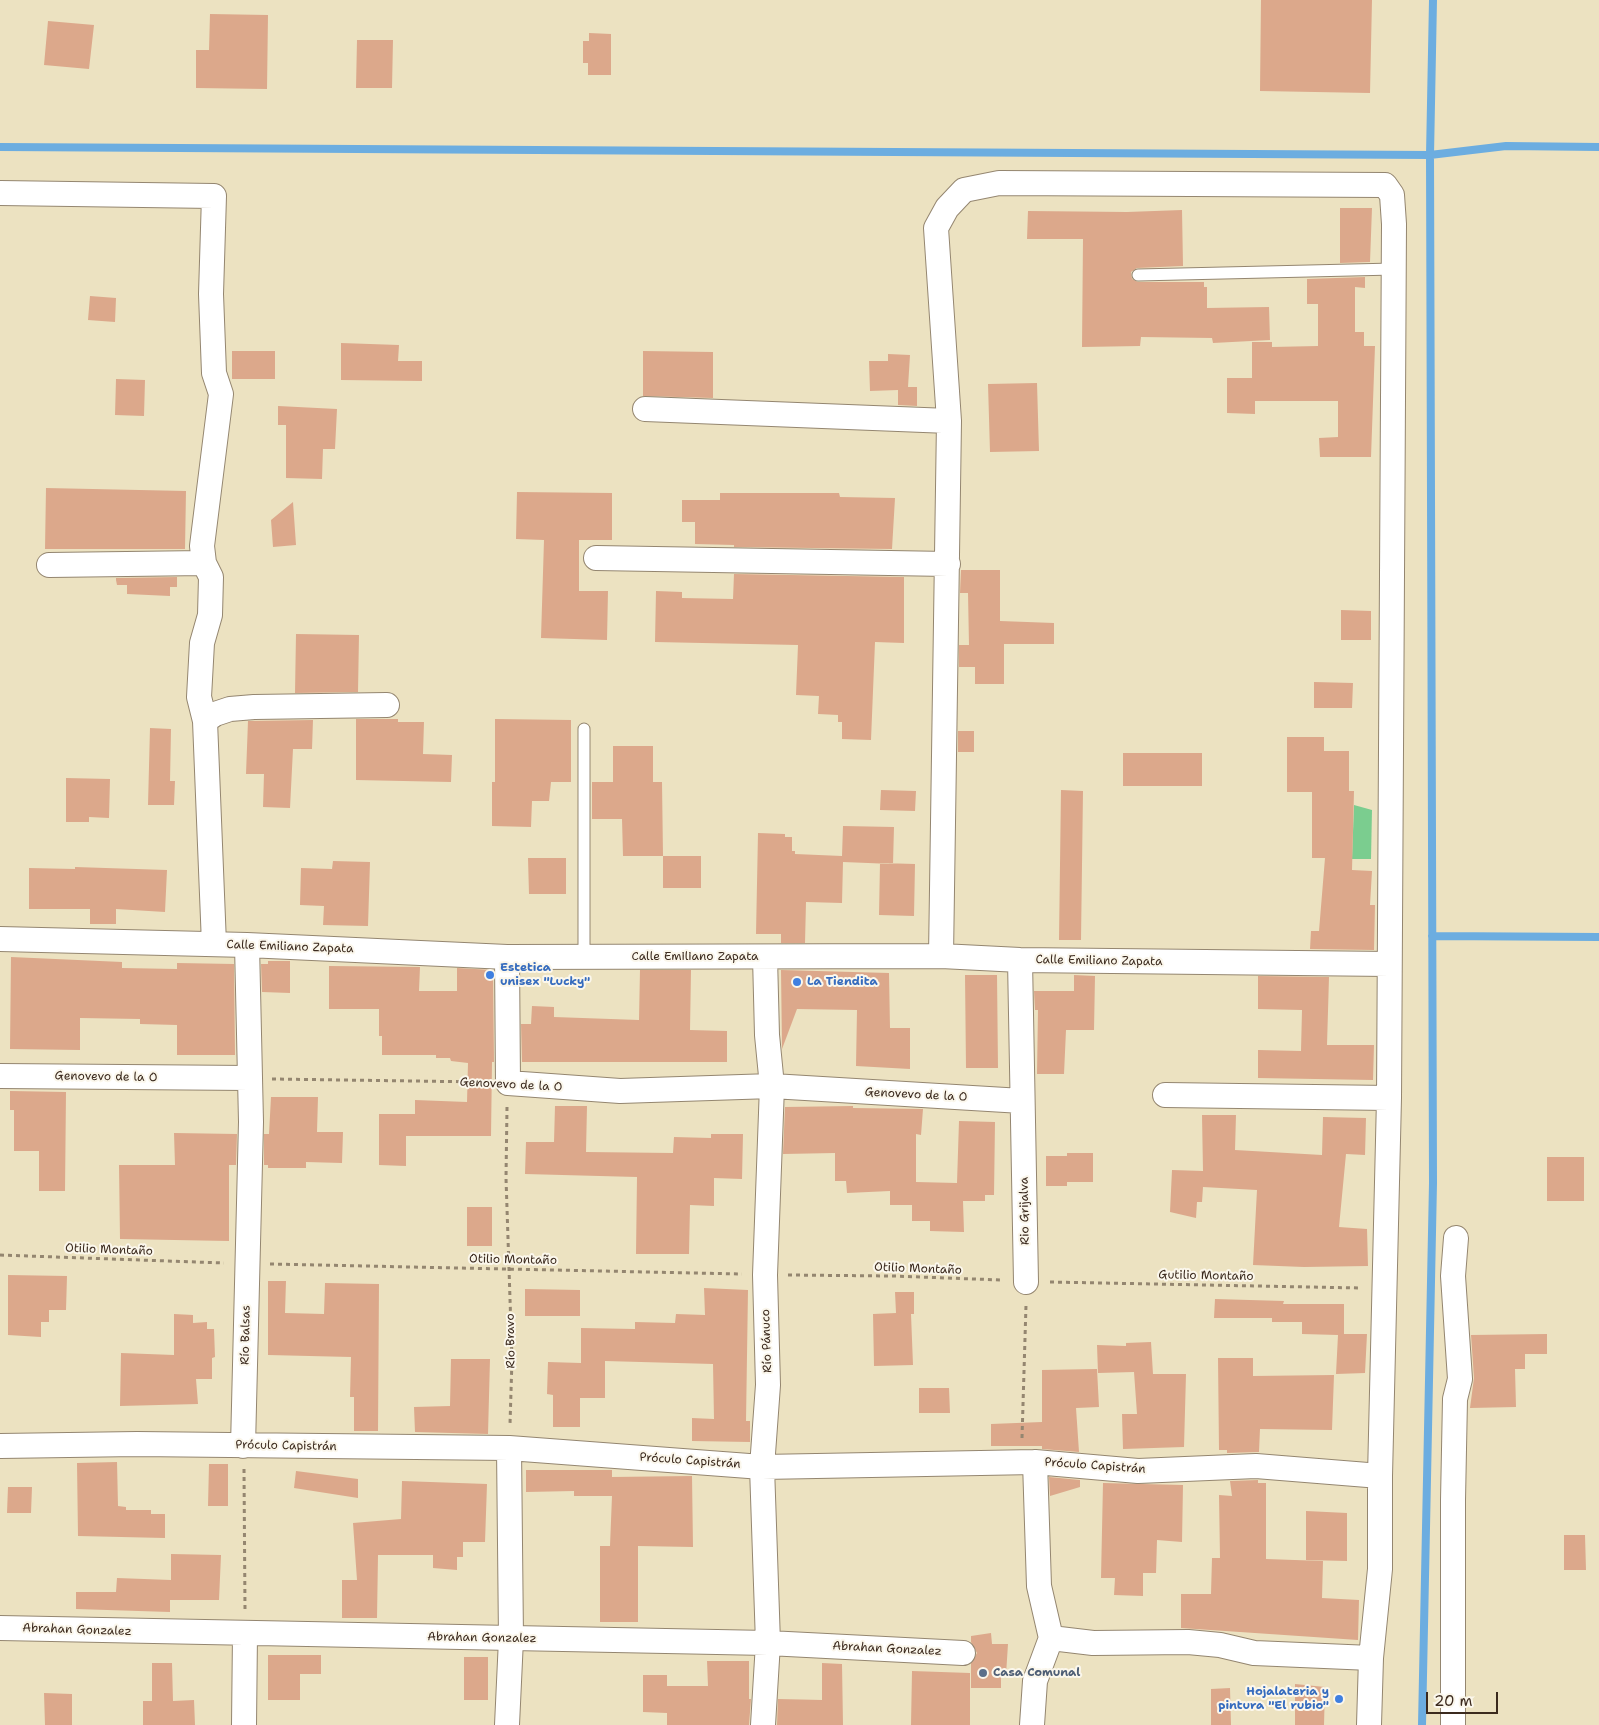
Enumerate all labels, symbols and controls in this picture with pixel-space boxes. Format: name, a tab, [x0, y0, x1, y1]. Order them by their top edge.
street label: Calle Emiliano Zapata	[226, 938, 354, 956]
street label: Calle Emiliano Zapata	[631, 950, 759, 964]
street label: Calle Emiliano Zapata	[1035, 953, 1163, 969]
place label: Estetica unisex "Lucky"	[500, 961, 590, 989]
marker: Estetica unisex "Lucky"	[484, 969, 496, 981]
place label: La Tiendita	[807, 975, 878, 989]
marker: La Tiendita	[791, 976, 803, 988]
street label: Genovevo de la O	[55, 1069, 157, 1085]
street label: Genovevo de la O	[459, 1075, 563, 1095]
street label: Genovevo de la O	[864, 1085, 968, 1105]
street label: Rio Grijalva	[1017, 1177, 1033, 1245]
street label: Otilio Montaño	[65, 1241, 153, 1259]
street label: Otilio Montaño	[469, 1252, 557, 1268]
street label: Otilio Montaño	[874, 1260, 962, 1278]
street label: Gutilio Montaño	[1158, 1268, 1254, 1284]
street label: Río Balsas	[238, 1305, 254, 1365]
street label: Río Pánuco	[759, 1309, 775, 1373]
street label: Río Bravo	[503, 1313, 519, 1369]
street label: Próculo Capistrán	[235, 1438, 337, 1454]
street label: Próculo Capistrán	[639, 1450, 741, 1472]
street label: Próculo Capistrán	[1044, 1455, 1146, 1477]
street label: Abrahan Gonzalez	[22, 1621, 132, 1639]
street label: Abrahan Gonzalez	[427, 1630, 537, 1646]
street label: Abrahan Gonzalez	[832, 1639, 942, 1659]
place label: Casa Comunal	[993, 1666, 1080, 1680]
marker: Casa Comunal	[977, 1667, 989, 1679]
scale bar	[1429, 1682, 1502, 1714]
place label: Hojalateria y pintura "El rubio"	[1218, 1685, 1329, 1713]
text: 20 m	[1434, 1691, 1473, 1711]
marker: Hojalateria y pintura "El rubio"	[1333, 1693, 1345, 1705]

